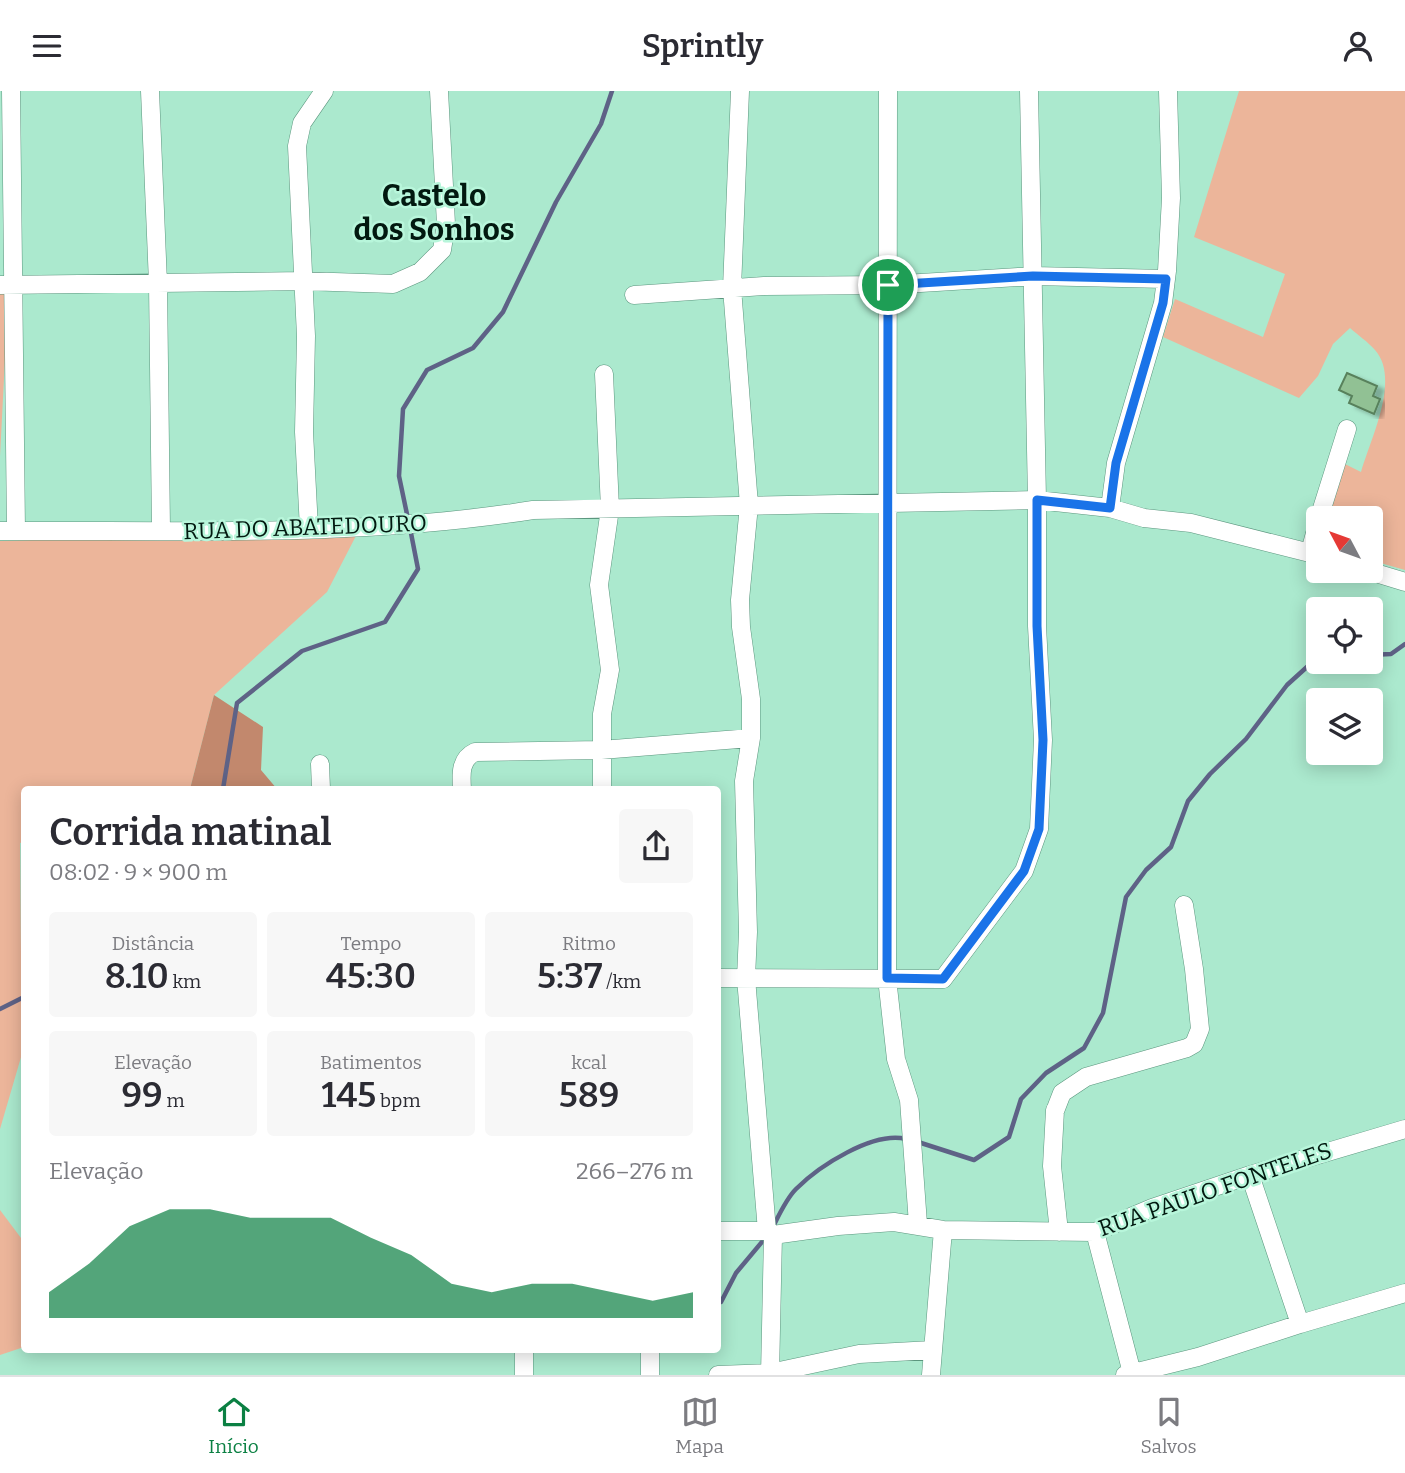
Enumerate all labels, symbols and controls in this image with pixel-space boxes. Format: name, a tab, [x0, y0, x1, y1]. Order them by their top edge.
icon: menu	[28, 27, 66, 65]
text: Sprintly	[642, 27, 763, 65]
icon: person	[1339, 27, 1377, 65]
district label: Castelo dos Sonhos	[353, 178, 515, 248]
pin	[858, 255, 918, 315]
icon: arrive	[869, 266, 907, 304]
north arrow	[1306, 506, 1382, 583]
map controls	[1306, 506, 1383, 765]
street label: RUA DO ABATEDOURO	[183, 509, 427, 545]
button: locate	[1306, 597, 1383, 674]
button: layers	[1306, 688, 1383, 765]
text: Corrida matinal	[49, 809, 332, 855]
button: share	[619, 809, 693, 883]
text: 08:02 · 9 × 900 m	[49, 858, 228, 886]
text: Distância	[112, 932, 194, 955]
text: Tempo	[341, 932, 401, 955]
text: Ritmo	[562, 932, 616, 955]
text: 8.10	[105, 955, 169, 997]
text: 45:30	[326, 955, 416, 997]
text: 5:37	[537, 955, 602, 997]
text: km	[169, 970, 201, 993]
text: /km	[602, 970, 641, 993]
text: Elevação	[114, 1051, 192, 1074]
text: Batimentos	[320, 1051, 422, 1074]
text: kcal	[571, 1051, 607, 1074]
text: 99	[121, 1074, 163, 1116]
text: 145	[321, 1074, 376, 1116]
text: 589	[559, 1074, 619, 1116]
text: m	[163, 1089, 185, 1112]
text: bpm	[376, 1089, 421, 1112]
street label: RUA PAULO FONTELES	[1095, 1136, 1335, 1242]
text: Elevação	[49, 1157, 144, 1185]
text: 266–276 m	[576, 1157, 693, 1185]
tab: Início	[208, 1393, 259, 1458]
tab: Mapa	[675, 1393, 724, 1458]
tab: Salvos	[1141, 1393, 1197, 1458]

